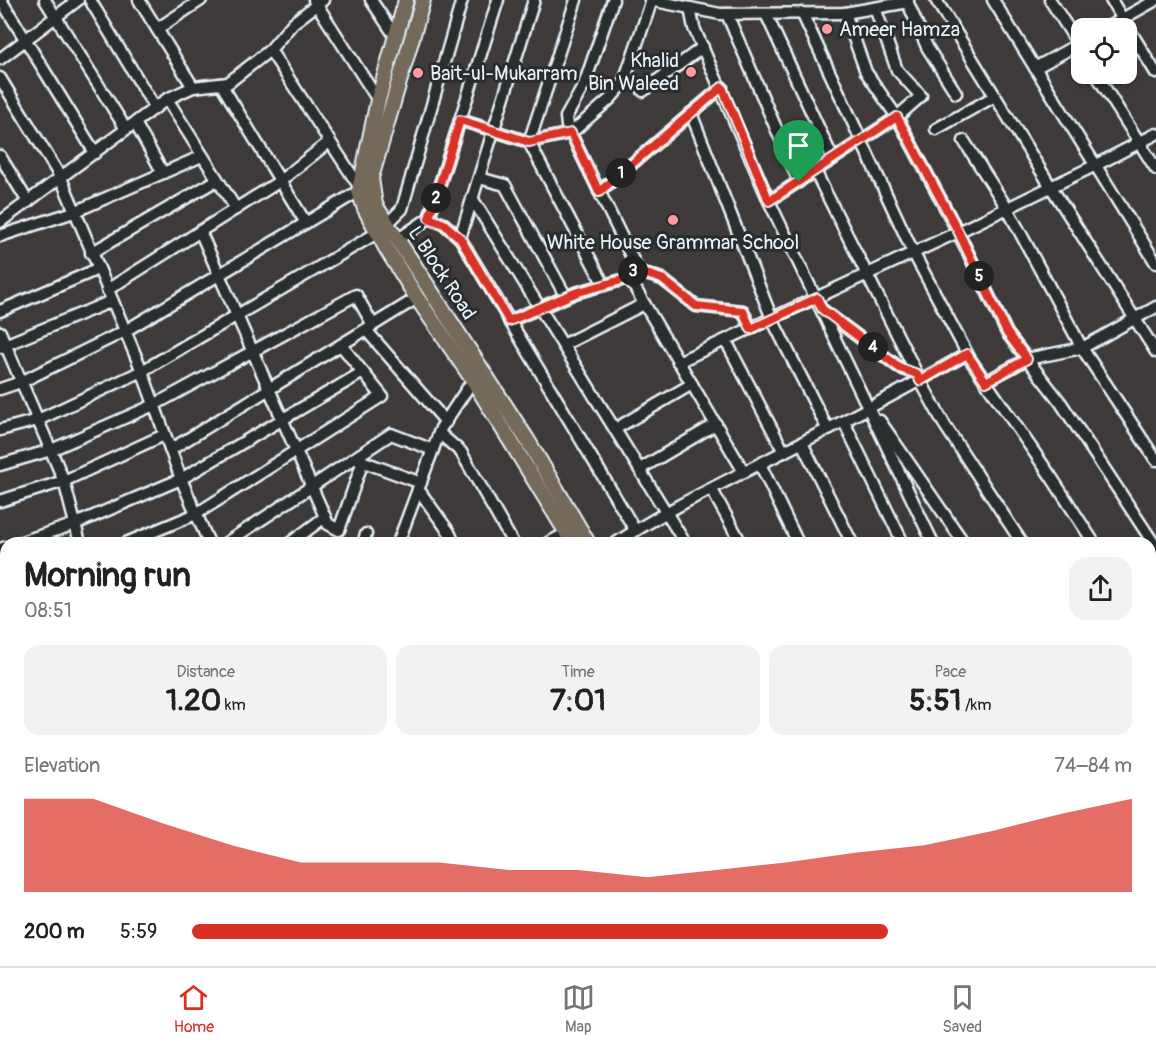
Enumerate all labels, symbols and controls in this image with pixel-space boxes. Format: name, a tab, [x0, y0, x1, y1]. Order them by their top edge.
place label: Ameer Hamza	[839, 17, 960, 42]
map controls	[1071, 18, 1137, 84]
button: locate	[1071, 18, 1137, 84]
marker: Ameer Hamza	[820, 22, 834, 36]
place label: Khalid Bin Waleed	[588, 48, 679, 96]
place label: Bait-ul-Mukarram	[430, 61, 578, 86]
marker: Khalid Bin Waleed	[684, 65, 698, 79]
marker: Bait-ul-Mukarram	[411, 66, 425, 80]
pin	[773, 120, 824, 182]
icon: arrive	[782, 129, 815, 162]
pin: 1	[606, 158, 636, 188]
text: 1	[618, 163, 624, 183]
pin: 2	[421, 183, 451, 213]
text: 2	[432, 188, 440, 208]
marker: White House Grammar School	[666, 213, 680, 227]
street label: L Block Road	[402, 221, 482, 325]
place label: White House Grammar School	[547, 230, 799, 255]
pin: 3	[618, 256, 648, 286]
text: 3	[629, 261, 637, 281]
pin: 5	[964, 261, 994, 291]
text: 5	[975, 266, 983, 286]
pin: 4	[858, 332, 888, 362]
text: 4	[868, 337, 878, 357]
text: Morning run	[24, 555, 191, 596]
button: share	[1069, 557, 1132, 620]
text: 08:51	[24, 598, 72, 623]
text: Distance	[176, 662, 235, 682]
text: Time	[561, 662, 595, 682]
text: Pace	[935, 662, 966, 682]
text: 1.20	[166, 682, 221, 719]
text: 7:01	[550, 682, 606, 719]
text: 5:51	[909, 682, 961, 719]
text: km	[221, 695, 246, 715]
text: /km	[961, 695, 992, 715]
text: Elevation	[24, 753, 100, 778]
text: 74–84 m	[1054, 753, 1132, 778]
text: 200 m	[24, 919, 85, 944]
text: 5:59	[120, 919, 157, 944]
tab: Home	[174, 981, 214, 1037]
tab: Map	[562, 981, 595, 1037]
tab: Saved	[942, 981, 982, 1037]

